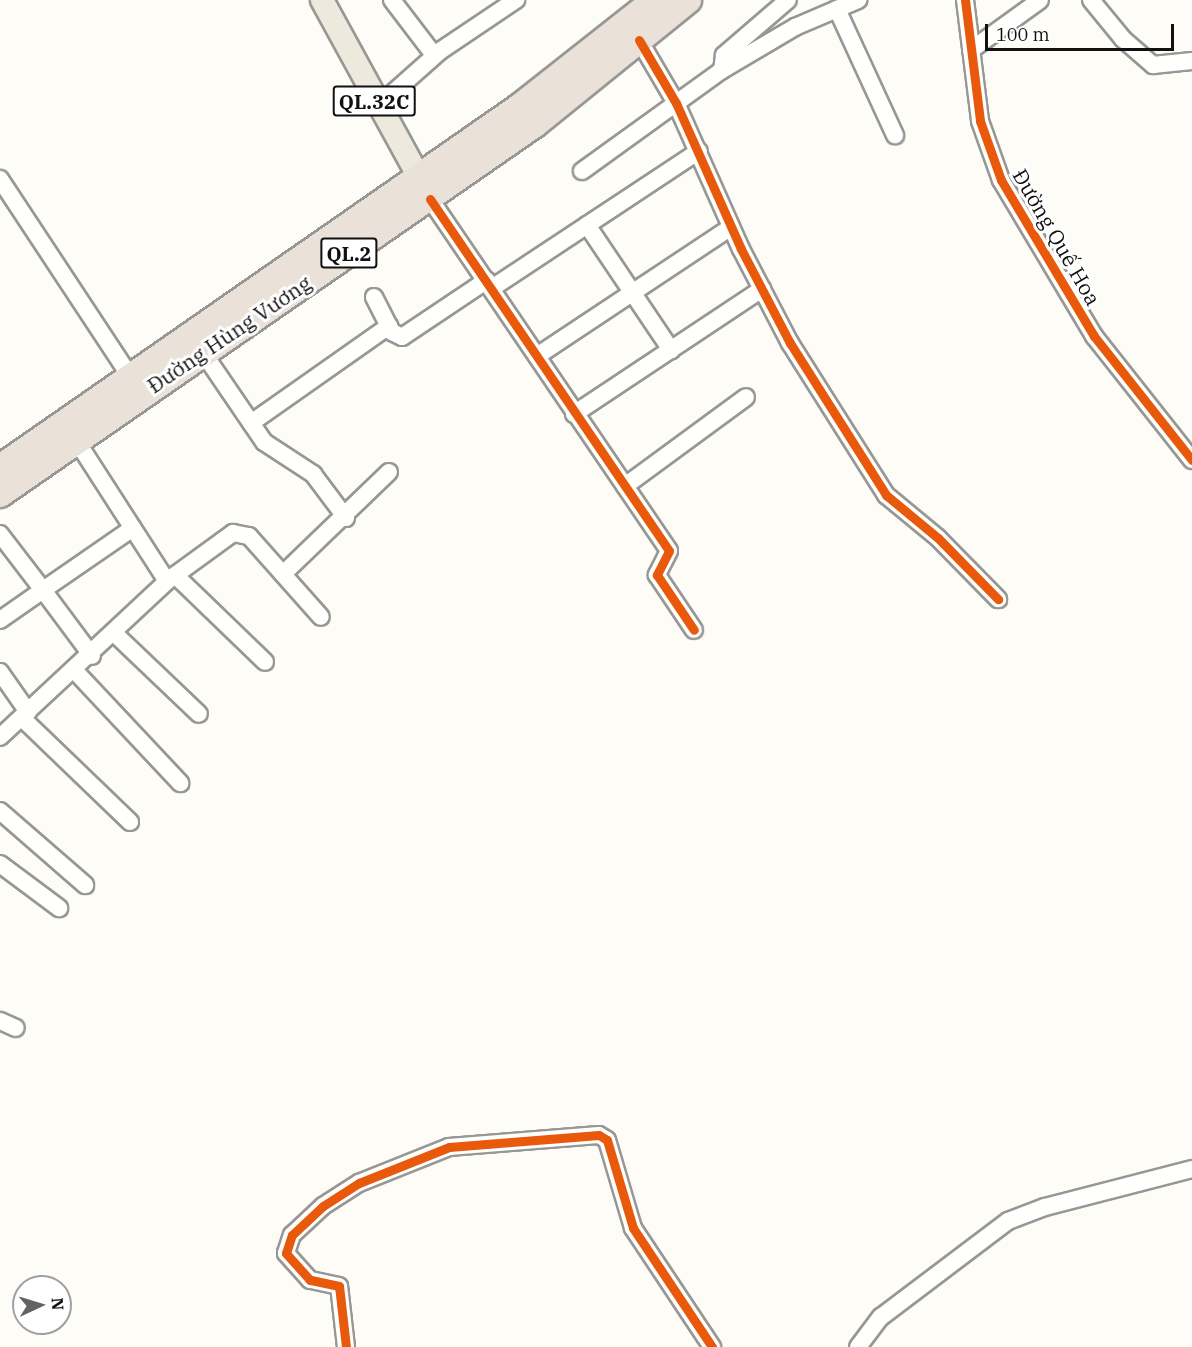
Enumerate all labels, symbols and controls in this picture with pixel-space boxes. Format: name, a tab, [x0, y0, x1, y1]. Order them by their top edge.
scale bar	[988, 12, 1177, 50]
text: 100 m	[996, 23, 1050, 46]
road number: QL.32C	[332, 84, 416, 118]
street label: Đường Quế Hoa	[1008, 164, 1106, 310]
road number: QL.2	[319, 236, 379, 270]
street label: Đường Hùng Vương	[142, 270, 316, 398]
north arrow	[12, 1275, 72, 1335]
text: N	[48, 1297, 68, 1311]

